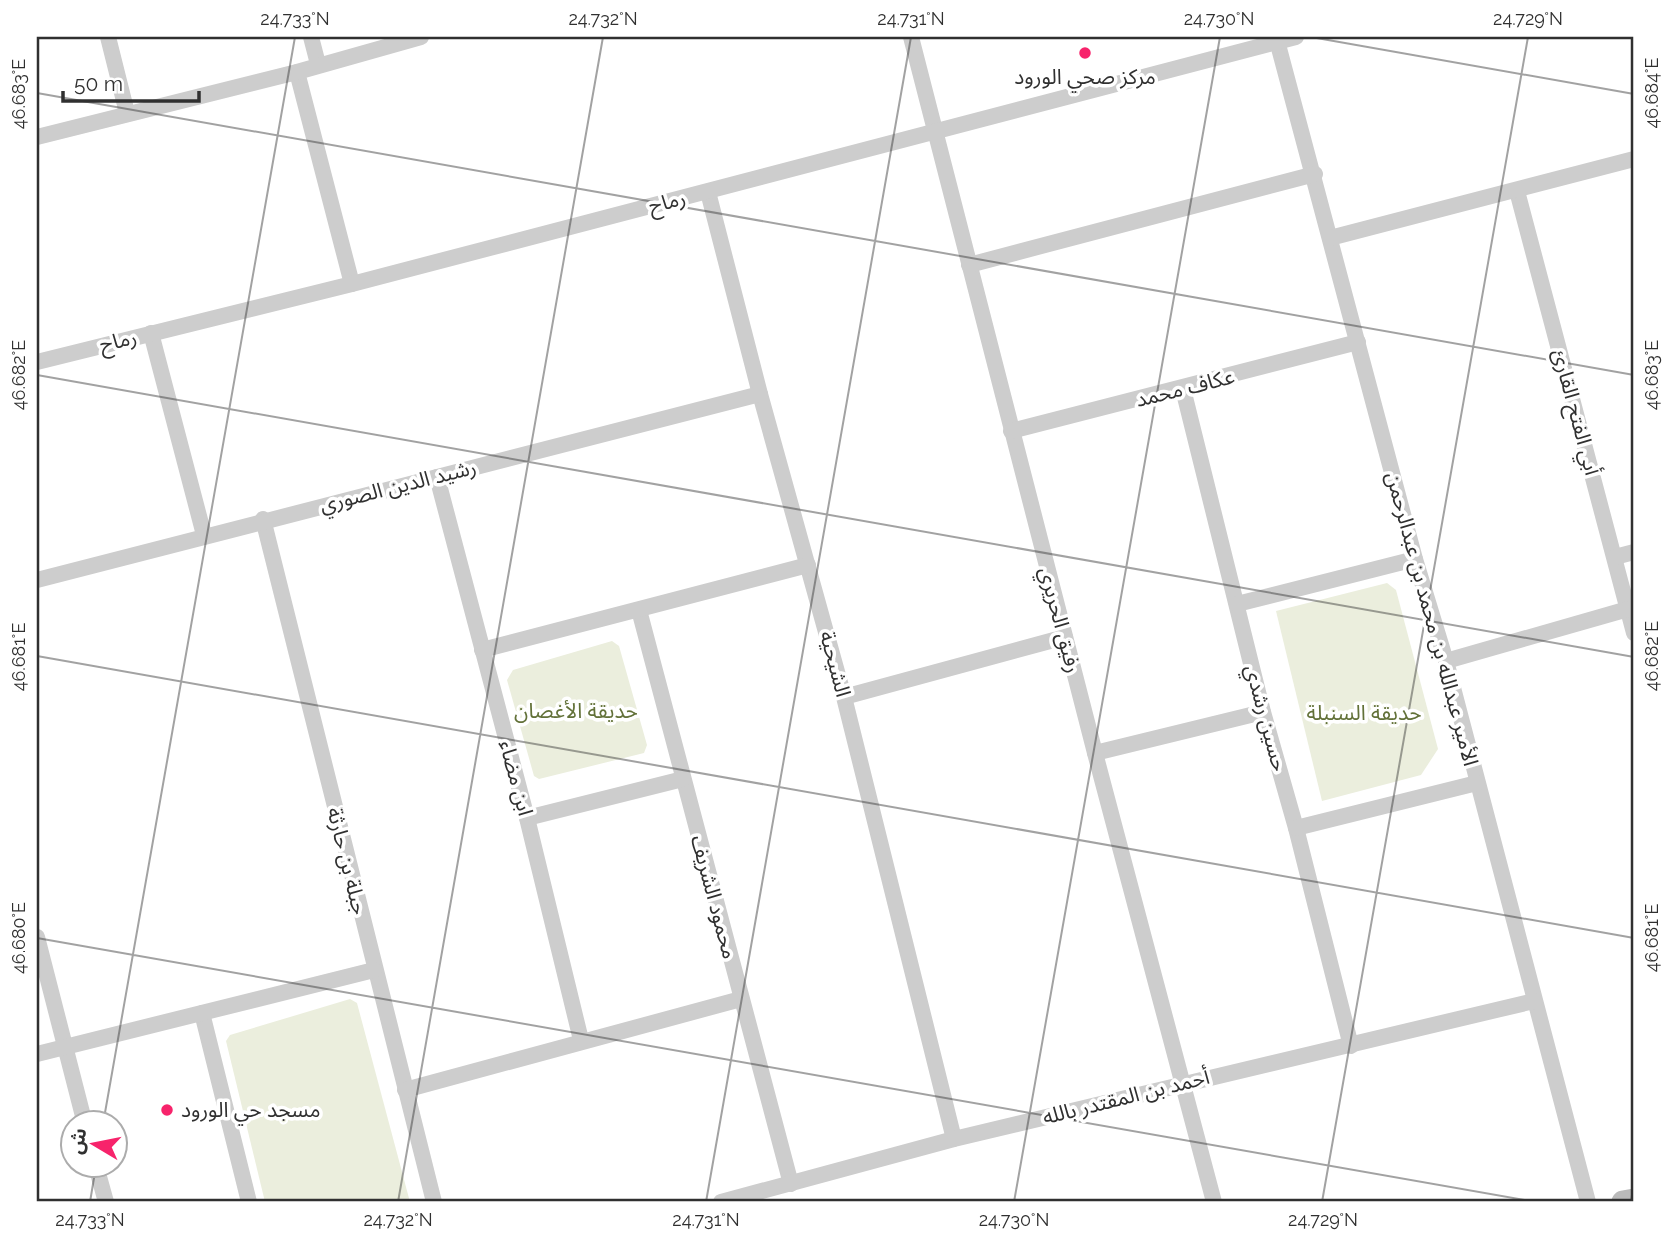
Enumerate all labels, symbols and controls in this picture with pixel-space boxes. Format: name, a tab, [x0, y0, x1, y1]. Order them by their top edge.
text: 24.733°N	[260, 8, 330, 29]
text: 24.732°N	[568, 8, 638, 29]
text: 24.731°N	[877, 8, 945, 29]
text: 24.730°N	[1184, 8, 1254, 29]
text: 24.729°N	[1493, 8, 1563, 29]
marker: مركز صحي الورود	[1077, 45, 1093, 61]
text: 46.684°E	[1641, 57, 1662, 128]
text: 46.683°E	[8, 59, 29, 129]
scale bar	[63, 60, 200, 104]
place label: مركز صحي الورود	[1014, 64, 1156, 93]
text: 50 m	[74, 71, 123, 96]
street label: رماح	[646, 185, 689, 221]
street label: رماح	[97, 324, 140, 360]
text: 46.682°E	[8, 340, 29, 410]
text: 46.683°E	[1641, 340, 1662, 410]
street label: أبي الفتح القارئ	[1544, 346, 1605, 479]
street label: عكاف محمد	[1133, 363, 1237, 412]
street label: رشيد الدين الصوري	[317, 454, 480, 521]
street label: الأمير عبدالله بن محمد بن عبدالرحمن	[1381, 469, 1484, 769]
street label: رفيق الحريري	[1031, 564, 1087, 677]
text: 46.682°E	[1641, 621, 1662, 691]
text: 46.681°E	[8, 623, 29, 691]
street label: الشيحية	[815, 628, 856, 700]
street label: حسين رشدي	[1237, 662, 1293, 775]
park label: حديقة الأغصان	[514, 698, 638, 723]
park label: حديقة السنبلة	[1307, 700, 1422, 725]
street label: ابن مضاء	[494, 737, 539, 818]
street label: جبلة بن حارثة	[322, 805, 373, 917]
street label: محمود الشريف	[686, 832, 743, 962]
text: 46.680°E	[8, 902, 29, 974]
text: 46.681°E	[1641, 904, 1662, 972]
street label: أحمد بن المقتدر بالله	[1040, 1064, 1212, 1129]
place label: مسجد حي الورود	[181, 1097, 320, 1126]
marker: مسجد حي الورود	[159, 1102, 175, 1118]
north arrow	[60, 1110, 130, 1180]
text: ش	[64, 1126, 90, 1156]
text: 24.733°N	[55, 1209, 125, 1230]
text: 24.732°N	[363, 1209, 433, 1230]
text: 24.731°N	[672, 1209, 740, 1230]
text: 24.730°N	[979, 1209, 1049, 1230]
text: 24.729°N	[1288, 1209, 1358, 1230]

